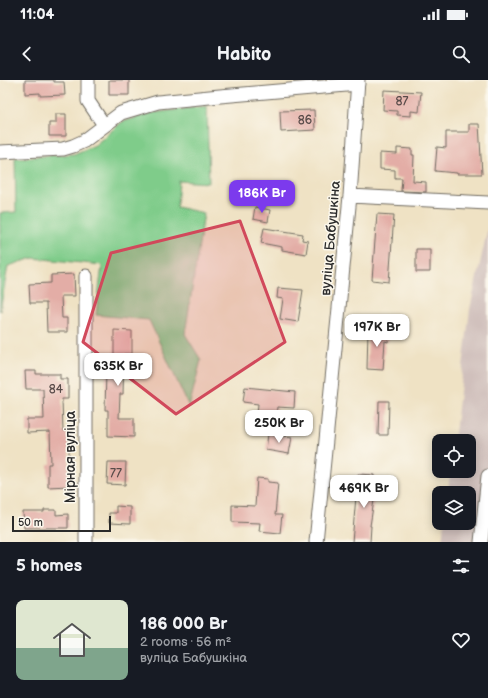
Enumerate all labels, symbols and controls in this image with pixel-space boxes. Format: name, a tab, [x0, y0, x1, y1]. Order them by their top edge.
text: 11:04	[20, 5, 54, 24]
icon: back	[16, 43, 38, 65]
icon: search	[450, 43, 472, 65]
text: Habito	[217, 44, 271, 65]
house number: 87	[396, 94, 409, 109]
house number: 86	[298, 113, 312, 128]
street label: вуліца Бабушкіна	[317, 179, 344, 296]
pin: 186K Br	[225, 180, 299, 214]
text: 186K Br	[238, 185, 286, 201]
pin: 197K Br	[340, 314, 414, 348]
text: 197K Br	[354, 319, 400, 335]
pin: 635K Br	[81, 353, 155, 387]
text: 635K Br	[93, 358, 143, 374]
house number: 84	[49, 382, 64, 397]
street label: Мірная вуліца	[62, 410, 79, 503]
pin: 250K Br	[242, 410, 316, 444]
text: 250K Br	[254, 415, 304, 431]
map controls	[432, 434, 476, 530]
button: locate	[432, 434, 476, 478]
house number: 77	[110, 466, 122, 481]
pin: 469K Br	[327, 475, 401, 509]
text: 469K Br	[339, 480, 389, 496]
button: layers	[432, 486, 476, 530]
scale bar	[12, 514, 111, 533]
text: 50 m	[18, 516, 43, 529]
icon: filters	[450, 555, 472, 577]
text: 5 homes	[16, 556, 82, 576]
text: 186 000 Br	[140, 614, 227, 634]
icon: home	[48, 616, 96, 664]
icon: heart	[450, 629, 472, 651]
text: 2 rooms · 56 m²	[140, 634, 231, 650]
text: вуліца Бабушкіна	[140, 650, 247, 666]

